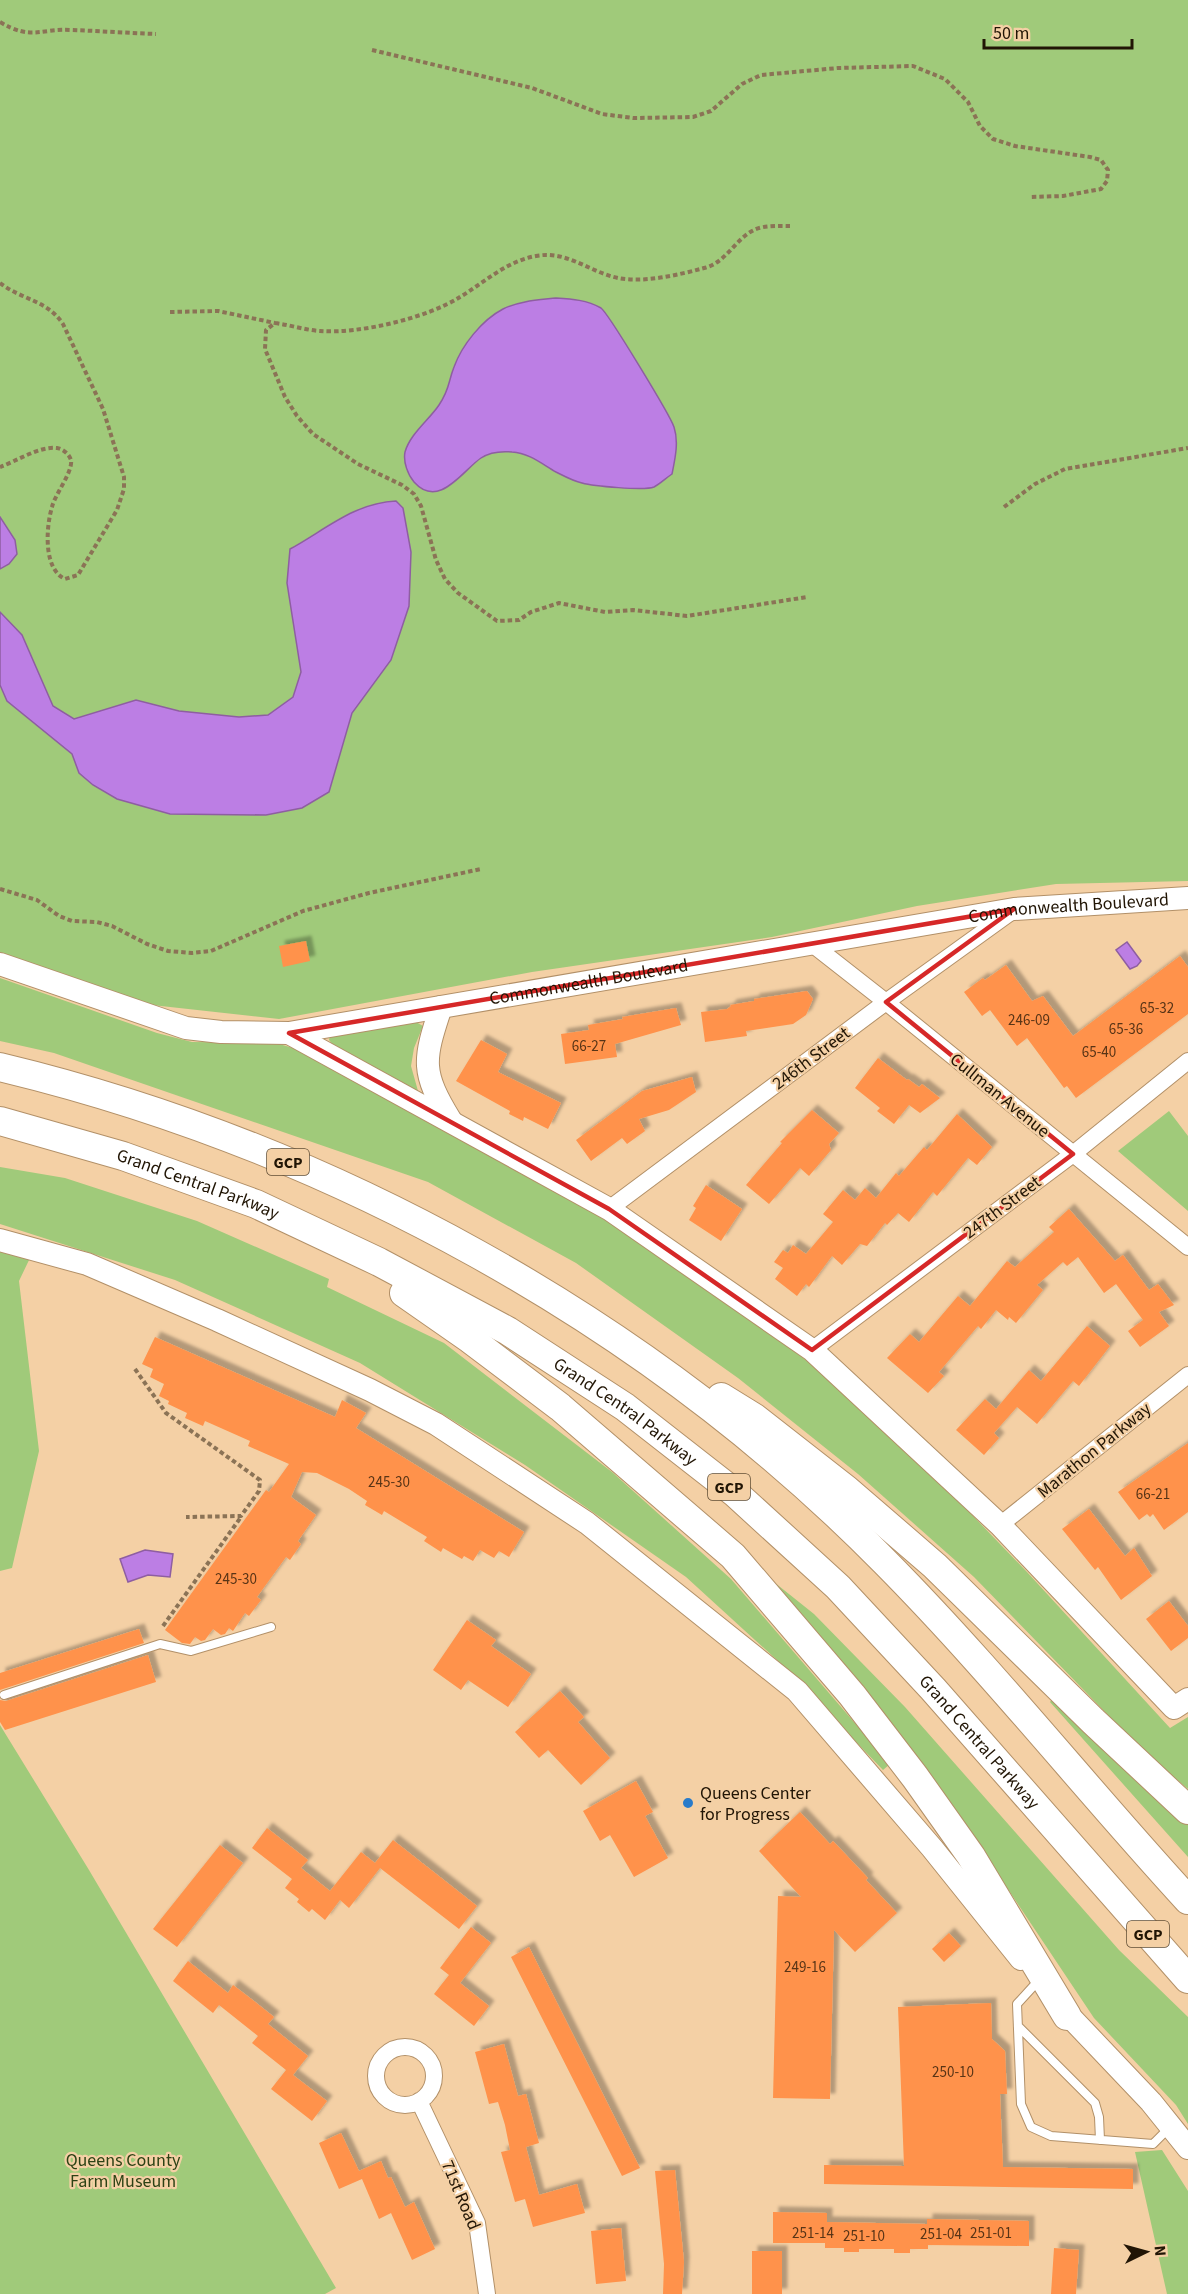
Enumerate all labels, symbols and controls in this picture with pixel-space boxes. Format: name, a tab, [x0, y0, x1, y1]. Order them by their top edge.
scale bar	[984, 12, 1132, 50]
text: 50 m	[993, 21, 1029, 46]
street label: Commonwealth Boulevard	[967, 887, 1170, 930]
street label: Commonwealth Boulevard	[487, 953, 690, 1012]
house number: 65-32	[1140, 998, 1174, 1019]
house number: 246-09	[1008, 1010, 1050, 1031]
house number: 65-36	[1109, 1019, 1143, 1040]
street label: 246th Street	[767, 1021, 855, 1096]
house number: 66-27	[572, 1036, 606, 1057]
house number: 65-40	[1082, 1042, 1116, 1063]
street label: Cullman Avenue	[944, 1047, 1055, 1144]
street label: Grand Central Parkway	[114, 1143, 284, 1226]
road number: GCP	[267, 1149, 309, 1175]
street label: 247th Street	[958, 1170, 1046, 1245]
street label: Grand Central Parkway	[548, 1352, 703, 1472]
street label: Marathon Parkway	[1032, 1396, 1157, 1504]
house number: 245-30	[368, 1472, 410, 1493]
road number: GCP	[708, 1474, 750, 1500]
house number: 66-21	[1136, 1484, 1170, 1505]
house number: 245-30	[215, 1569, 257, 1590]
street label: Grand Central Parkway	[913, 1670, 1046, 1815]
place label: Queens Center for Progress	[700, 1781, 811, 1827]
marker: Queens Center for Progress	[681, 1796, 695, 1810]
road number: GCP	[1127, 1921, 1169, 1947]
house number: 249-16	[784, 1957, 826, 1978]
house number: 250-10	[932, 2062, 974, 2083]
park label: Queens County Farm Museum	[66, 2148, 181, 2194]
street label: 71st Road	[435, 2157, 486, 2234]
north arrow	[1116, 2222, 1176, 2282]
house number: 251-14	[792, 2223, 835, 2244]
house number: 251-01	[970, 2223, 1012, 2244]
house number: 251-04	[920, 2224, 963, 2245]
house number: 251-10	[843, 2226, 885, 2247]
text: N	[1149, 2245, 1171, 2257]

